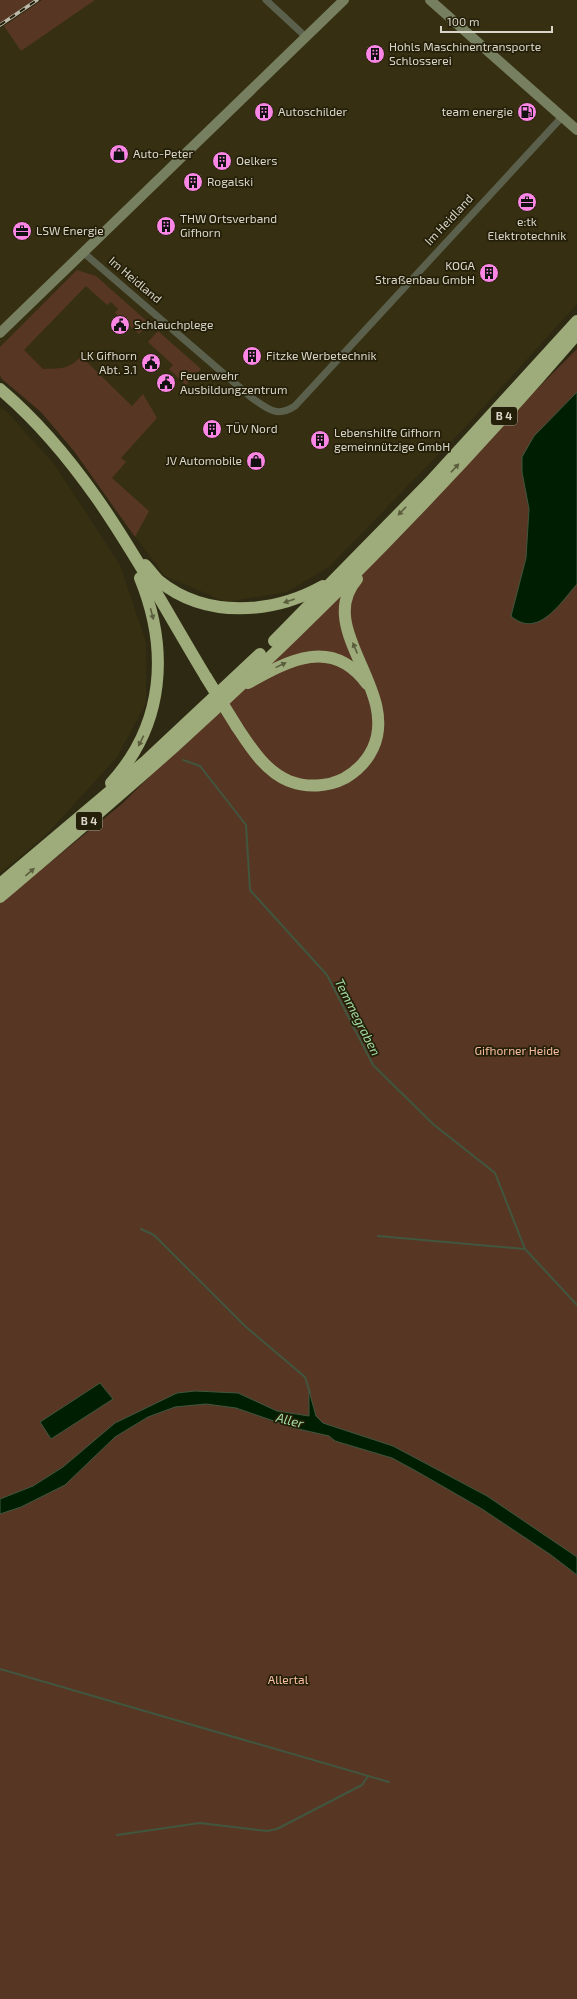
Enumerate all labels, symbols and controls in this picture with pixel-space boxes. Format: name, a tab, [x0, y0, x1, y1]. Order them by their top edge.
scale bar	[441, 8, 552, 34]
text: 100 m	[447, 14, 479, 28]
place label: Hohls Maschinentransporte Schlosserei	[389, 39, 541, 67]
building icon: Hohls Maschinentransporte Schlosserei	[364, 43, 386, 65]
building icon: Autoschilder	[253, 101, 275, 123]
fuel station icon: team energie	[516, 101, 538, 123]
place label: Autoschilder	[278, 104, 347, 118]
place label: team energie	[441, 104, 513, 118]
shop icon: Auto-Peter	[108, 143, 130, 165]
place label: Auto-Peter	[133, 146, 194, 160]
building icon: Oelkers	[211, 150, 233, 172]
place label: Oelkers	[236, 153, 277, 167]
building icon: Rogalski	[182, 171, 204, 193]
place label: Rogalski	[207, 174, 253, 188]
street label: Im Heidland	[421, 191, 475, 248]
office icon: e:tk Elektrotechnik	[516, 191, 538, 213]
place label: THW Ortsverband Gifhorn	[180, 211, 277, 239]
place label: e:tk Elektrotechnik	[488, 214, 566, 242]
building icon: THW Ortsverband Gifhorn	[155, 215, 177, 237]
office icon: LSW Energie	[11, 220, 33, 242]
place label: LSW Energie	[36, 223, 104, 237]
street label: Im Heidland	[106, 253, 165, 305]
place label: KOGA Straßenbau GmbH	[375, 258, 476, 286]
building icon: KOGA Straßenbau GmbH	[478, 262, 500, 284]
public building icon: Schlauchplege	[109, 314, 131, 336]
place label: Schlauchplege	[134, 317, 213, 331]
building icon: Fitzke Werbetechnik	[241, 345, 263, 367]
place label: LK Gifhorn Abt. 3.1	[81, 348, 137, 376]
place label: Fitzke Werbetechnik	[266, 348, 377, 362]
public building icon: LK Gifhorn Abt. 3.1	[140, 352, 162, 374]
place label: Feuerwehr Ausbildungzentrum	[180, 368, 287, 396]
public building icon: Feuerwehr Ausbildungzentrum	[155, 372, 177, 394]
road number: B 4	[491, 407, 517, 425]
building icon: TÜV Nord	[201, 418, 223, 440]
place label: TÜV Nord	[226, 421, 278, 435]
place label: Lebenshilfe Gifhorn gemeinnützige GmbH	[334, 425, 450, 453]
building icon: Lebenshilfe Gifhorn gemeinnützige GmbH	[309, 429, 331, 451]
shop icon: JV Automobile	[245, 450, 267, 472]
place label: JV Automobile	[166, 453, 242, 467]
one-way arrow	[451, 463, 460, 473]
one-way arrow	[397, 506, 407, 516]
one-way arrow	[282, 599, 294, 605]
one-way arrow	[150, 607, 156, 620]
one-way arrow	[351, 642, 358, 654]
one-way arrow	[275, 662, 287, 668]
one-way arrow	[138, 735, 144, 746]
road number: B 4	[76, 812, 102, 830]
one-way arrow	[24, 867, 35, 876]
water label: Temmegraben	[332, 976, 384, 1058]
park label: Gifhorner Heide	[474, 1043, 560, 1057]
water label: Aller	[274, 1409, 306, 1431]
park label: Allertal	[268, 1672, 309, 1686]

